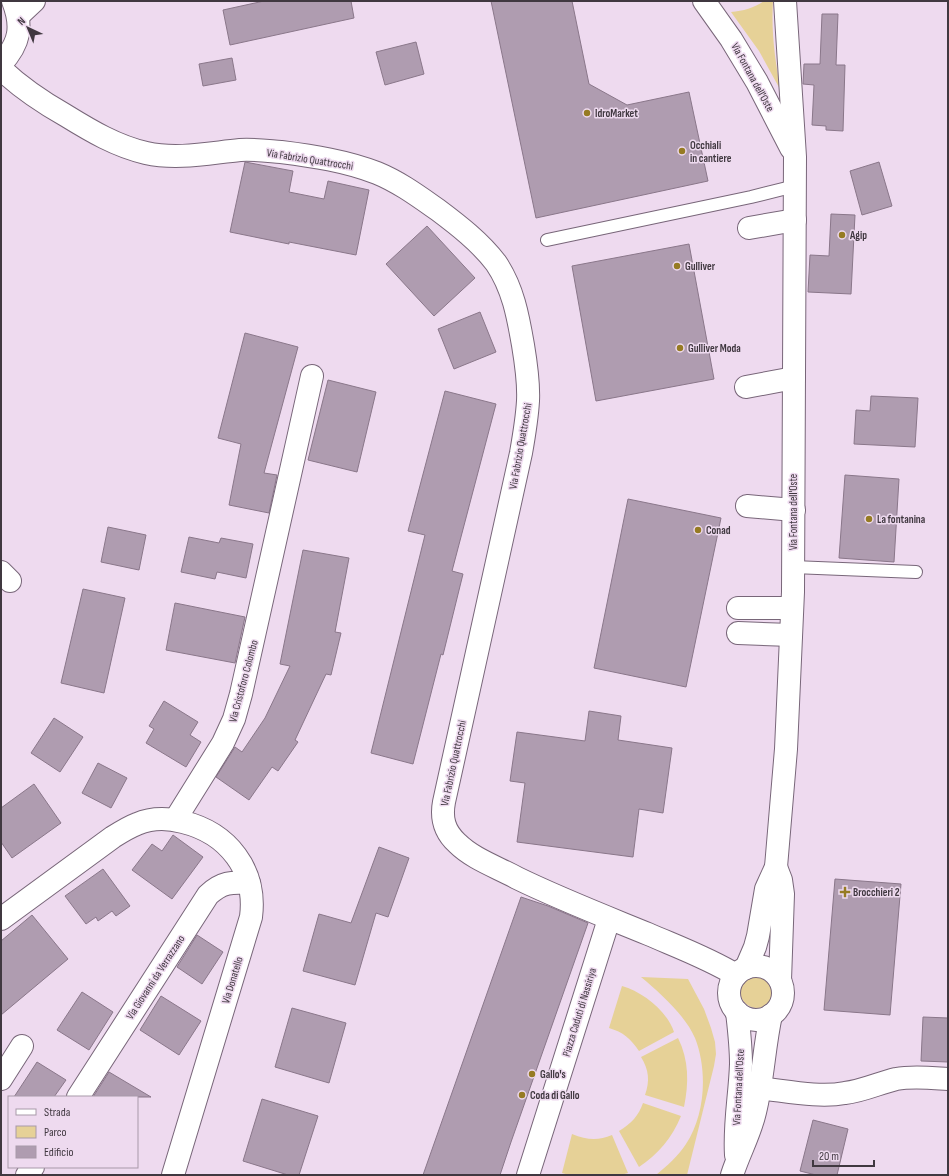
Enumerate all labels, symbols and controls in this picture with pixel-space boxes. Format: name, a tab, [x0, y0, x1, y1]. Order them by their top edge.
north arrow	[8, 8, 48, 48]
text: N	[15, 14, 28, 28]
street label: Via Fontana dell'Oste	[728, 41, 777, 114]
place label: IdroMarket	[595, 107, 638, 120]
marker: IdroMarket	[582, 108, 592, 118]
place label: Occhiali in cantiere	[690, 139, 732, 165]
street label: Via Fabrizio Quattrocchi	[266, 146, 354, 173]
marker: Occhiali in cantiere	[677, 146, 687, 156]
place label: Agip	[849, 229, 867, 242]
marker: Agip	[837, 230, 847, 240]
place label: Gulliver	[685, 260, 716, 273]
marker: Gulliver	[672, 261, 682, 271]
place label: Gulliver Moda	[688, 342, 741, 355]
marker: Gulliver Moda	[675, 343, 685, 353]
street label: Via Fabrizio Quattrocchi	[507, 402, 534, 490]
street label: Via Fontana dell'Oste	[787, 474, 800, 550]
place label: La fontanina	[877, 513, 926, 526]
marker: La fontanina	[864, 514, 874, 524]
place label: Conad	[706, 524, 731, 537]
marker: Conad	[693, 525, 703, 535]
street label: Via Cristoforo Colombo	[226, 638, 261, 724]
street label: Via Fabrizio Quattrocchi	[438, 719, 469, 807]
place label: Brocchieri 2	[853, 886, 900, 899]
marker: Brocchieri 2	[840, 887, 850, 897]
street label: Via Giovanni da Verrazzano	[123, 932, 188, 1022]
street label: Via Donatello	[219, 955, 246, 1005]
street label: Piazza Caduti di Nassiriya	[560, 966, 599, 1058]
street label: Via Fontana dell'Oste	[730, 1049, 747, 1126]
place label: Gallo's	[540, 1068, 566, 1081]
marker: Gallo's	[527, 1069, 537, 1079]
place label: Coda di Gallo	[530, 1089, 580, 1102]
marker: Coda di Gallo	[517, 1090, 527, 1100]
legend	[8, 1096, 138, 1168]
text: Strada	[44, 1105, 71, 1120]
text: Parco	[44, 1125, 67, 1140]
scale bar	[813, 1142, 874, 1168]
text: Edificio	[44, 1145, 73, 1160]
text: 20 m	[819, 1149, 839, 1164]

